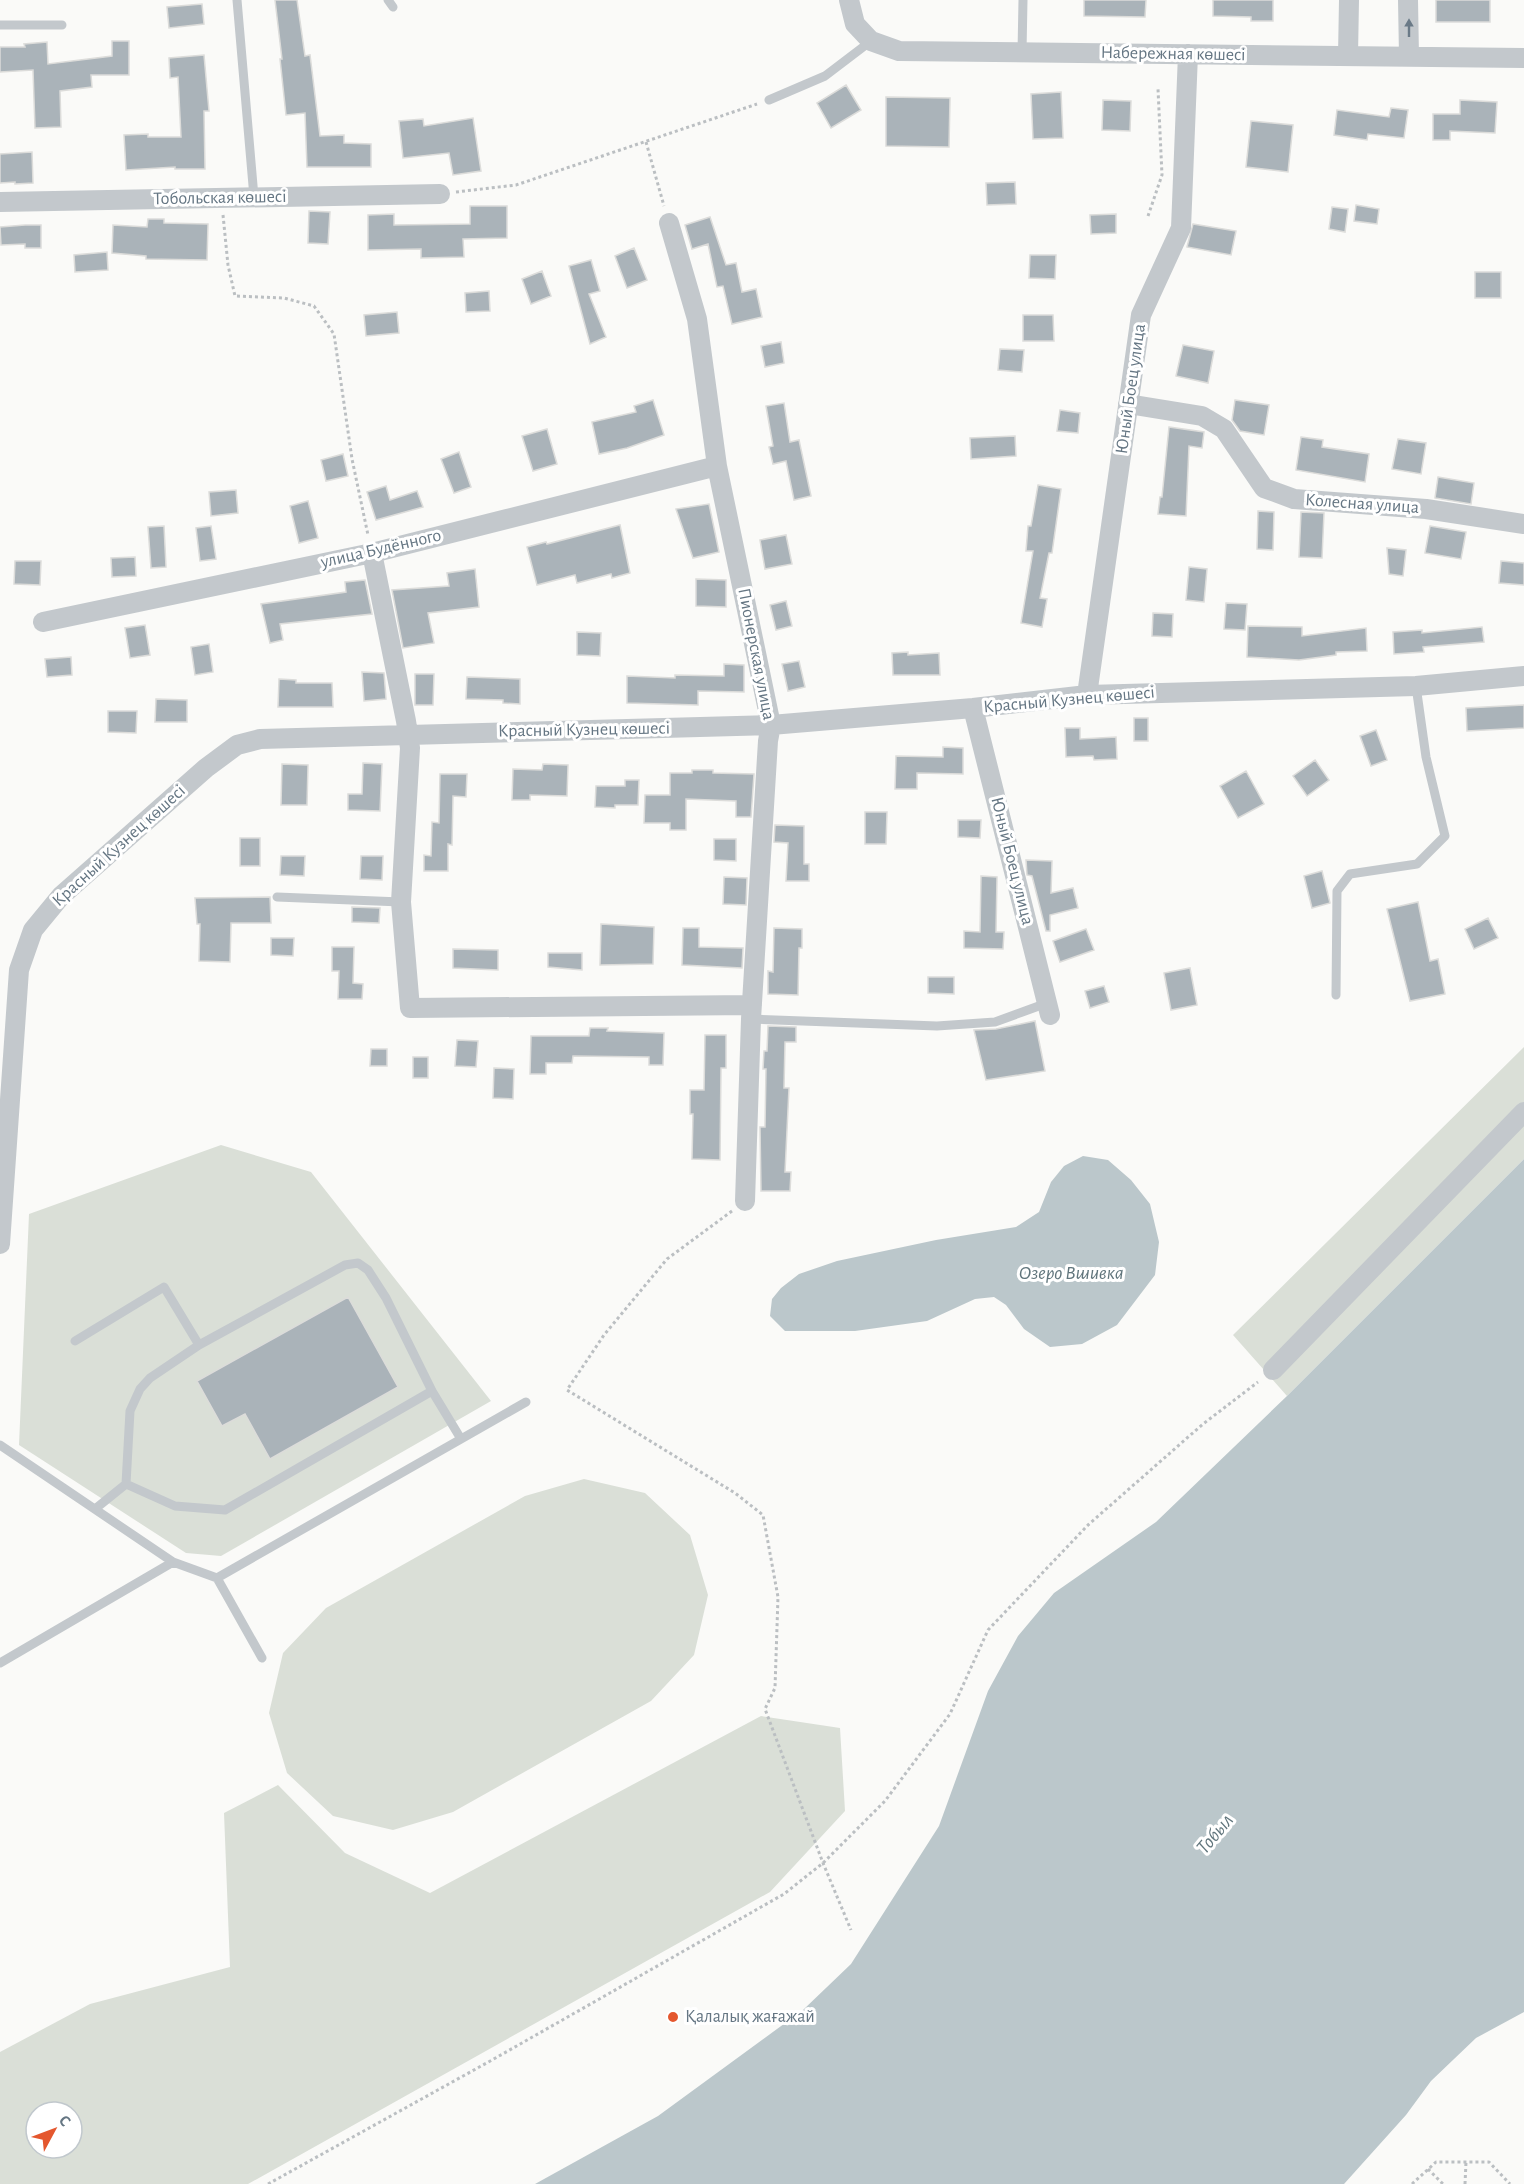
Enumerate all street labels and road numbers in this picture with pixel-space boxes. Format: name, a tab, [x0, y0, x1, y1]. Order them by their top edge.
street label: Набережная көшесі	[1100, 43, 1246, 64]
street label: Тобольская көшесі	[153, 187, 287, 208]
street label: Юный Боец улица	[1113, 323, 1149, 455]
street label: Колесная улица	[1304, 491, 1420, 517]
street label: улица Будённого	[318, 526, 443, 572]
street label: Пионерская улица	[734, 586, 778, 722]
street label: Красный Кузнец көшесі	[983, 684, 1155, 716]
street label: Красный Кузнец көшесі	[498, 720, 670, 740]
street label: Красный Кузнец көшесі	[49, 782, 189, 910]
street label: Юный Боец улица	[987, 795, 1037, 927]

